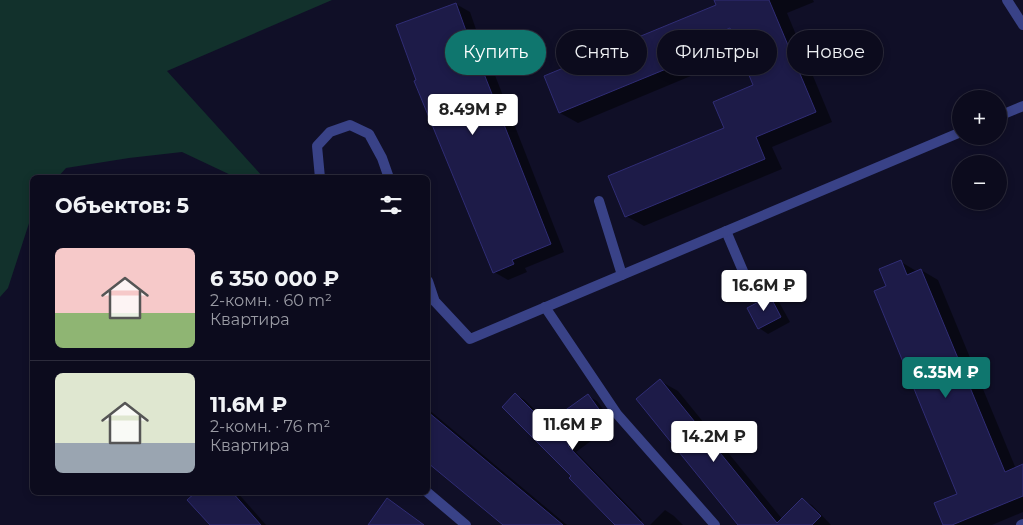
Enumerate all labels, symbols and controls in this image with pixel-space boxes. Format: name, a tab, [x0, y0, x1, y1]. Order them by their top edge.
chip: Купить	[445, 30, 546, 75]
chip: Снять	[556, 30, 647, 75]
chip: Фильтры	[657, 30, 777, 75]
chip: Новое	[787, 30, 883, 75]
map controls	[952, 90, 1007, 210]
button: +	[952, 90, 1007, 145]
pin: 8.49M ₽	[427, 94, 519, 136]
text: 8.49M ₽	[439, 100, 507, 119]
button: −	[952, 155, 1007, 210]
icon: filters	[377, 191, 405, 219]
text: Объектов: 5	[55, 193, 189, 218]
text: 6 350 000 ₽	[210, 266, 339, 291]
icon: home	[95, 268, 155, 328]
pin: 16.6M ₽	[718, 270, 810, 312]
text: 16.6M ₽	[732, 276, 796, 295]
text: 2-комн. · 60 m²	[210, 291, 332, 310]
text: Квартира	[210, 310, 290, 329]
pin: 6.35M ₽	[900, 356, 992, 399]
text: 6.35M ₽	[913, 363, 979, 382]
text: 11.6M ₽	[210, 392, 287, 417]
icon: home	[95, 393, 155, 453]
pin: 11.6M ₽	[527, 408, 619, 451]
text: 11.6M ₽	[544, 415, 602, 434]
text: 2-комн. · 76 m²	[210, 417, 330, 436]
pin: 14.2M ₽	[668, 420, 760, 463]
text: 14.2M ₽	[682, 427, 746, 446]
text: Квартира	[210, 436, 290, 455]

